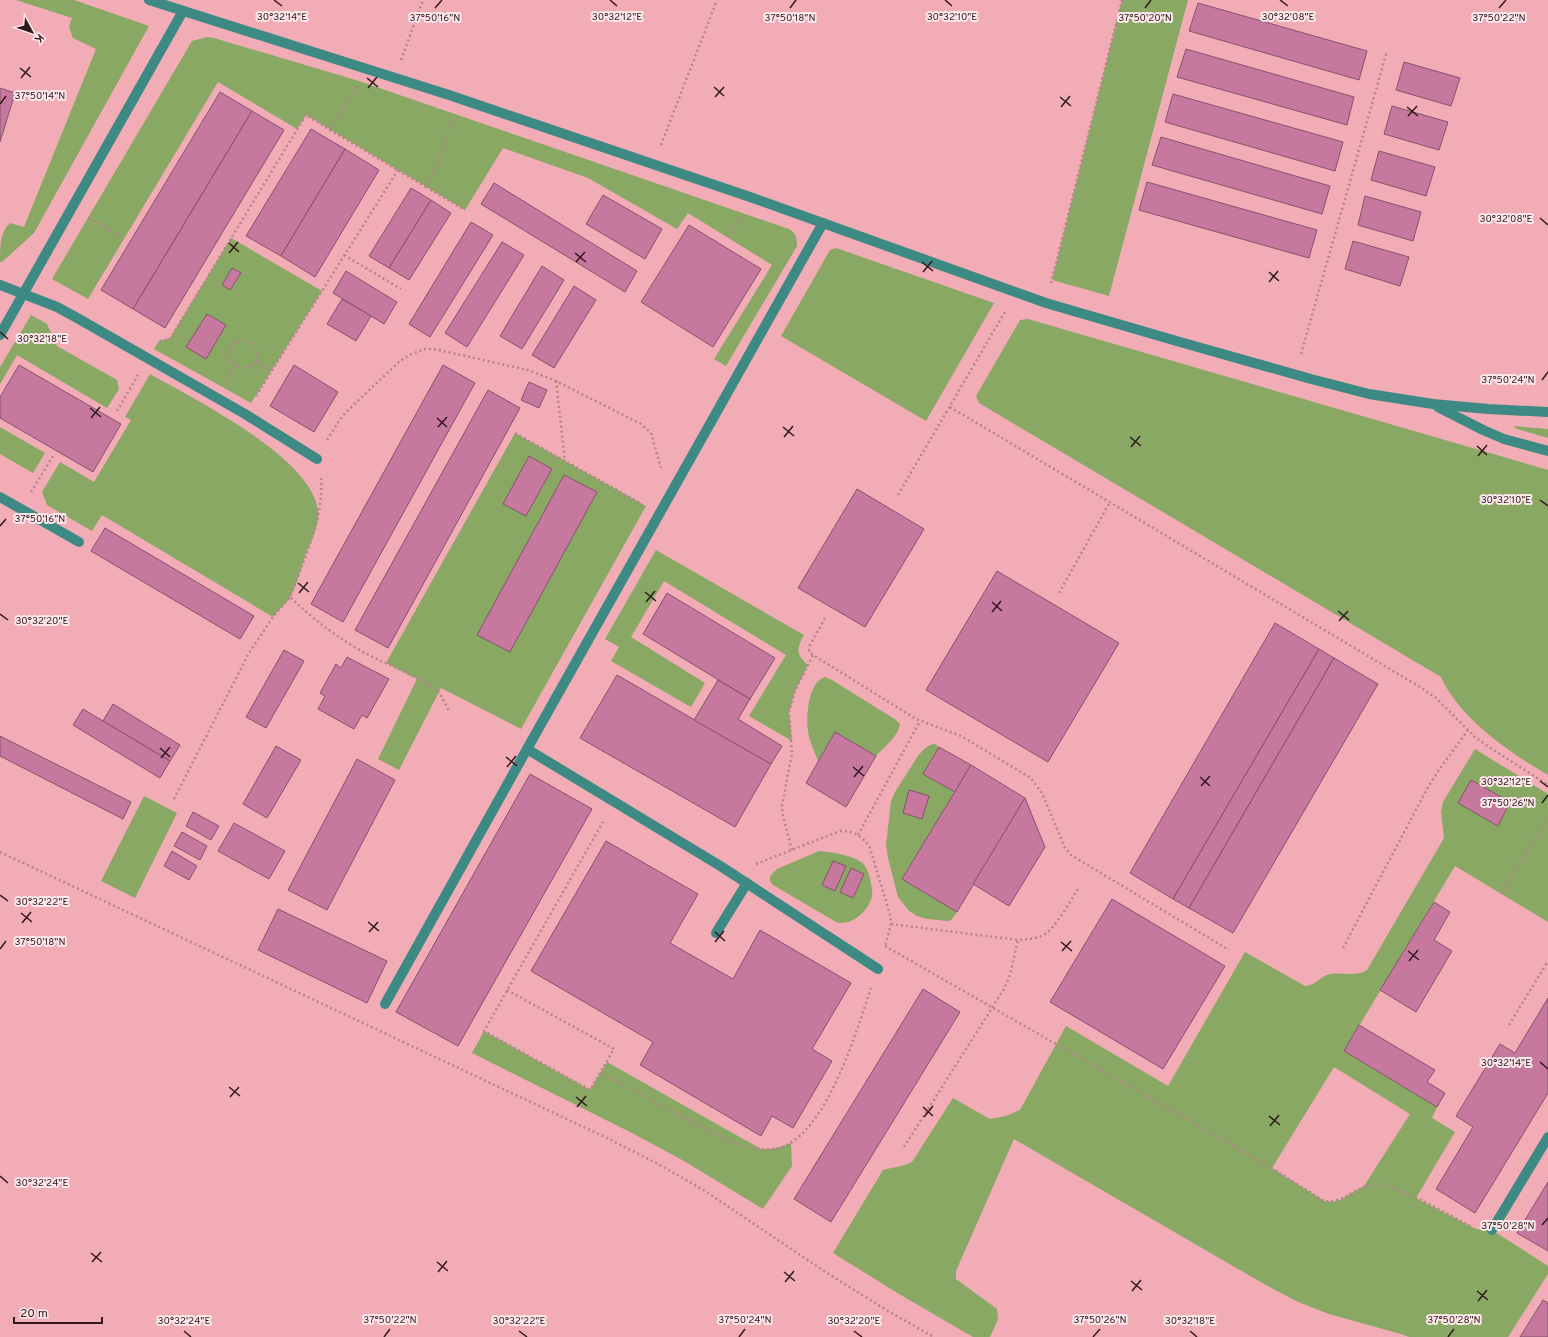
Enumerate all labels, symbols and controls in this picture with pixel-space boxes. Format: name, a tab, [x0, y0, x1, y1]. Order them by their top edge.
text: 30°32'14"E	[257, 11, 307, 24]
text: 30°32'12"E	[592, 11, 642, 24]
text: 30°32'10"E	[927, 11, 977, 24]
text: 30°32'08"E	[1261, 11, 1315, 24]
north arrow	[12, 12, 52, 52]
text: 37°50'16"N	[410, 12, 460, 25]
text: 37°50'18"N	[765, 12, 815, 25]
text: 37°50'20"N	[1118, 12, 1172, 25]
text: 37°50'22"N	[1472, 12, 1526, 25]
text: K	[31, 30, 47, 45]
text: 37°50'14"N	[15, 90, 65, 103]
text: 30°32'08"E	[1479, 213, 1533, 226]
text: 30°32'18"E	[17, 333, 67, 346]
text: 37°50'24"N	[1481, 374, 1535, 387]
text: 30°32'10"E	[1481, 494, 1531, 507]
text: 37°50'16"N	[15, 513, 65, 526]
text: 30°32'20"E	[15, 615, 69, 628]
text: 30°32'12"E	[1481, 776, 1531, 789]
text: 37°50'26"N	[1481, 797, 1535, 810]
text: 30°32'22"E	[16, 896, 68, 909]
text: 37°50'18"N	[15, 936, 65, 949]
text: 30°32'14"E	[1481, 1057, 1531, 1070]
text: 30°32'24"E	[16, 1177, 68, 1190]
text: 37°50'28"N	[1481, 1220, 1535, 1233]
scale bar	[14, 1299, 102, 1325]
text: 20 m	[20, 1306, 48, 1322]
text: 37°50'22"N	[363, 1314, 417, 1327]
text: 37°50'24"N	[718, 1314, 772, 1327]
text: 37°50'26"N	[1073, 1314, 1127, 1327]
text: 37°50'28"N	[1427, 1314, 1481, 1327]
text: 30°32'24"E	[158, 1315, 210, 1328]
text: 30°32'22"E	[493, 1315, 545, 1328]
text: 30°32'20"E	[827, 1315, 881, 1328]
text: 30°32'18"E	[1165, 1315, 1215, 1328]

